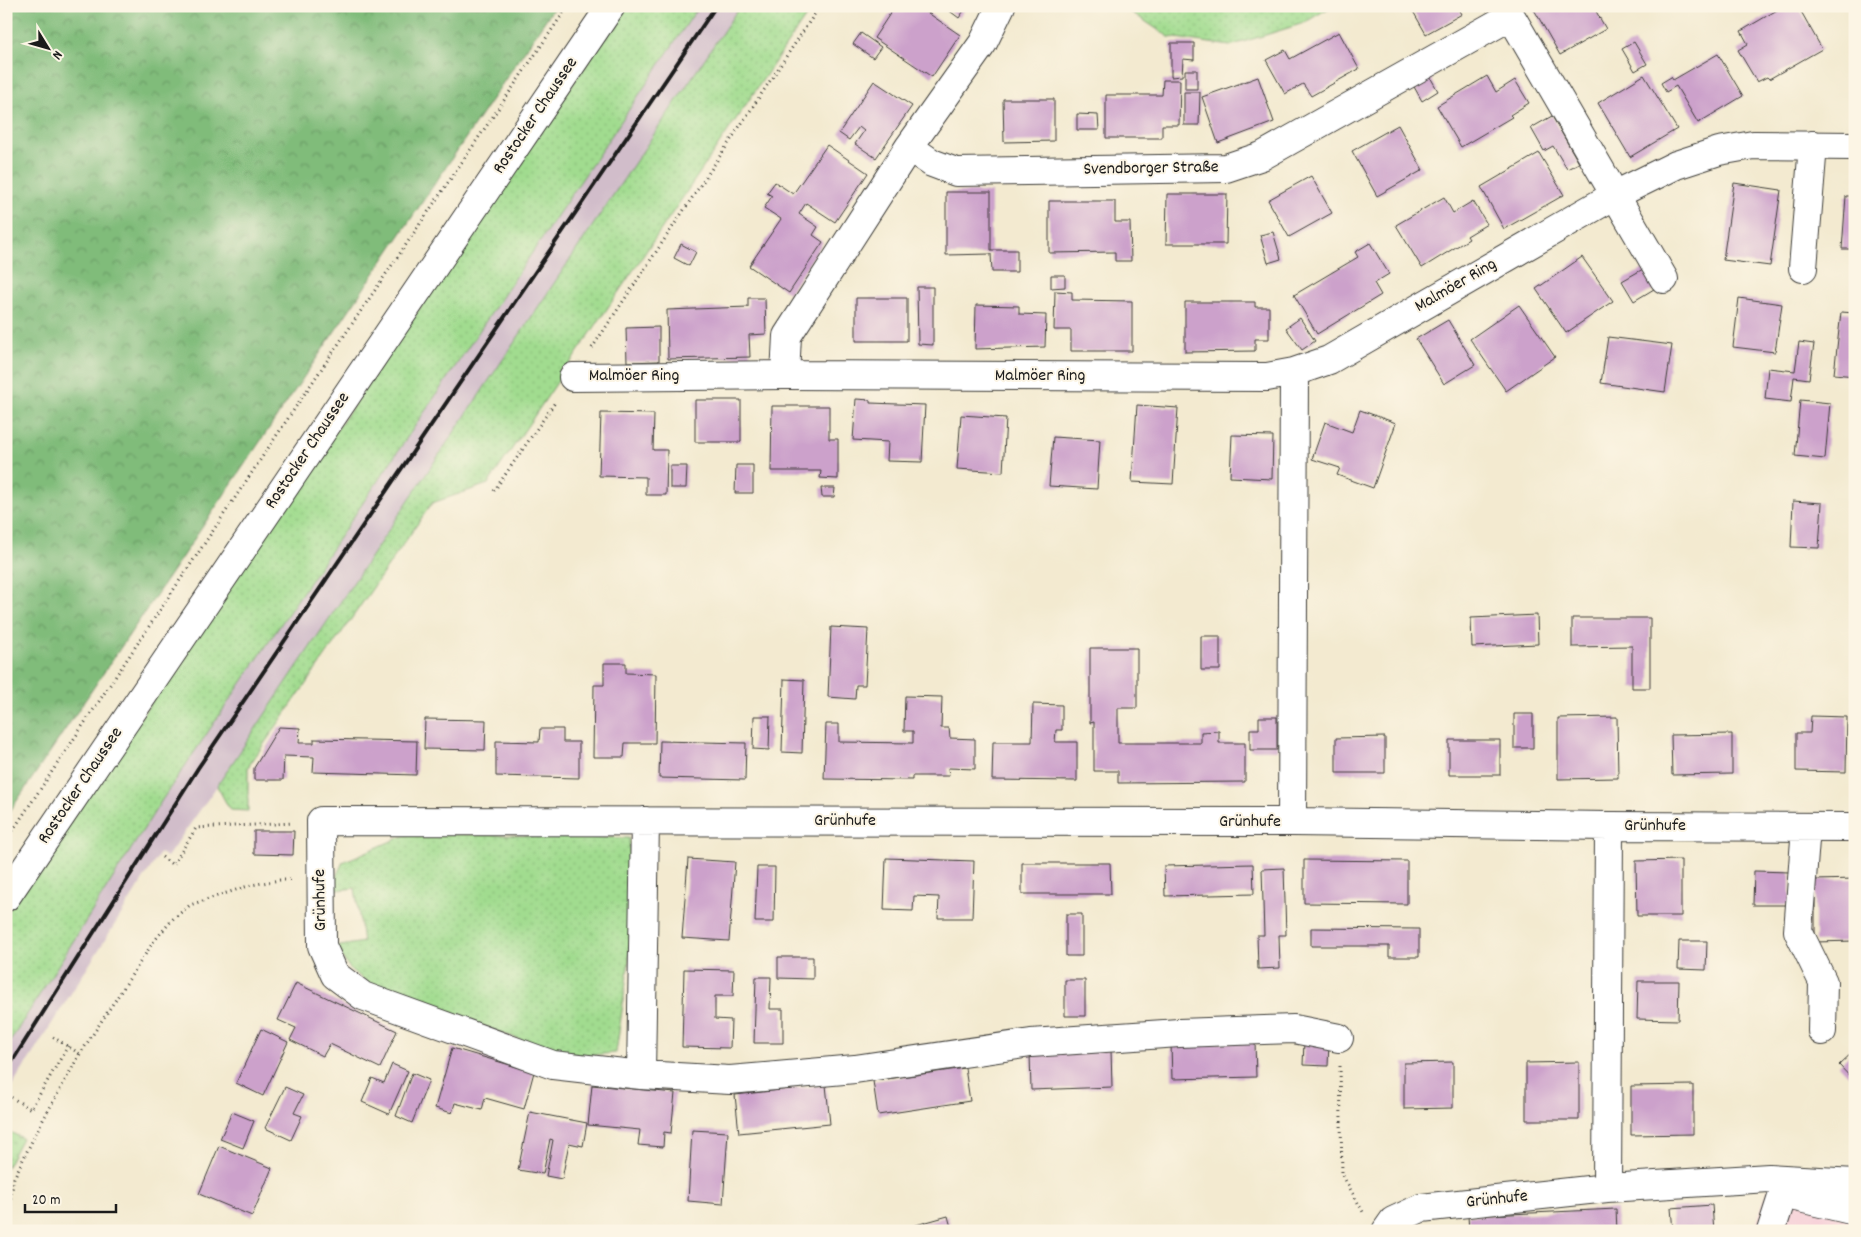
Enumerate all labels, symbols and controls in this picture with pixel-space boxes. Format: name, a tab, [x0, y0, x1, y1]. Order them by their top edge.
north arrow	[22, 22, 72, 72]
text: N	[47, 46, 67, 63]
street label: Rostocker Chaussee	[487, 52, 585, 180]
street label: Svendborger Straße	[1083, 155, 1219, 183]
street label: Malmöer Ring	[1411, 252, 1502, 319]
street label: Malmöer Ring	[589, 364, 679, 389]
street label: Malmöer Ring	[995, 364, 1085, 389]
street label: Rostocker Chaussee	[259, 387, 357, 515]
street label: Rostocker Chaussee	[32, 722, 130, 850]
street label: Grünhufe	[814, 809, 876, 834]
street label: Grünhufe	[1219, 810, 1281, 835]
street label: Grünhufe	[1624, 814, 1686, 839]
street label: Grünhufe	[308, 869, 334, 931]
scale bar	[25, 1182, 116, 1214]
street label: Grünhufe	[1465, 1184, 1529, 1216]
text: 20 m	[32, 1190, 60, 1212]

